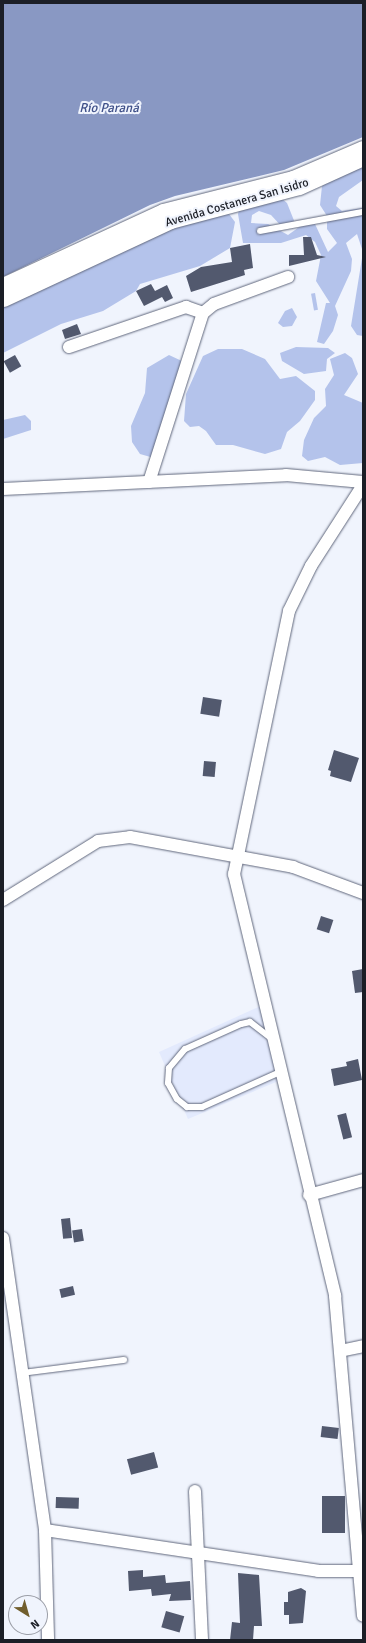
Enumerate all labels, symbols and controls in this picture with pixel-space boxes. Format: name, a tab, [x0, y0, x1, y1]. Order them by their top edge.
water label: Río Paraná	[79, 100, 139, 116]
street label: Avenida Costanera San Isidro	[164, 176, 310, 230]
north arrow	[8, 1595, 48, 1635]
text: N	[28, 1617, 42, 1632]

